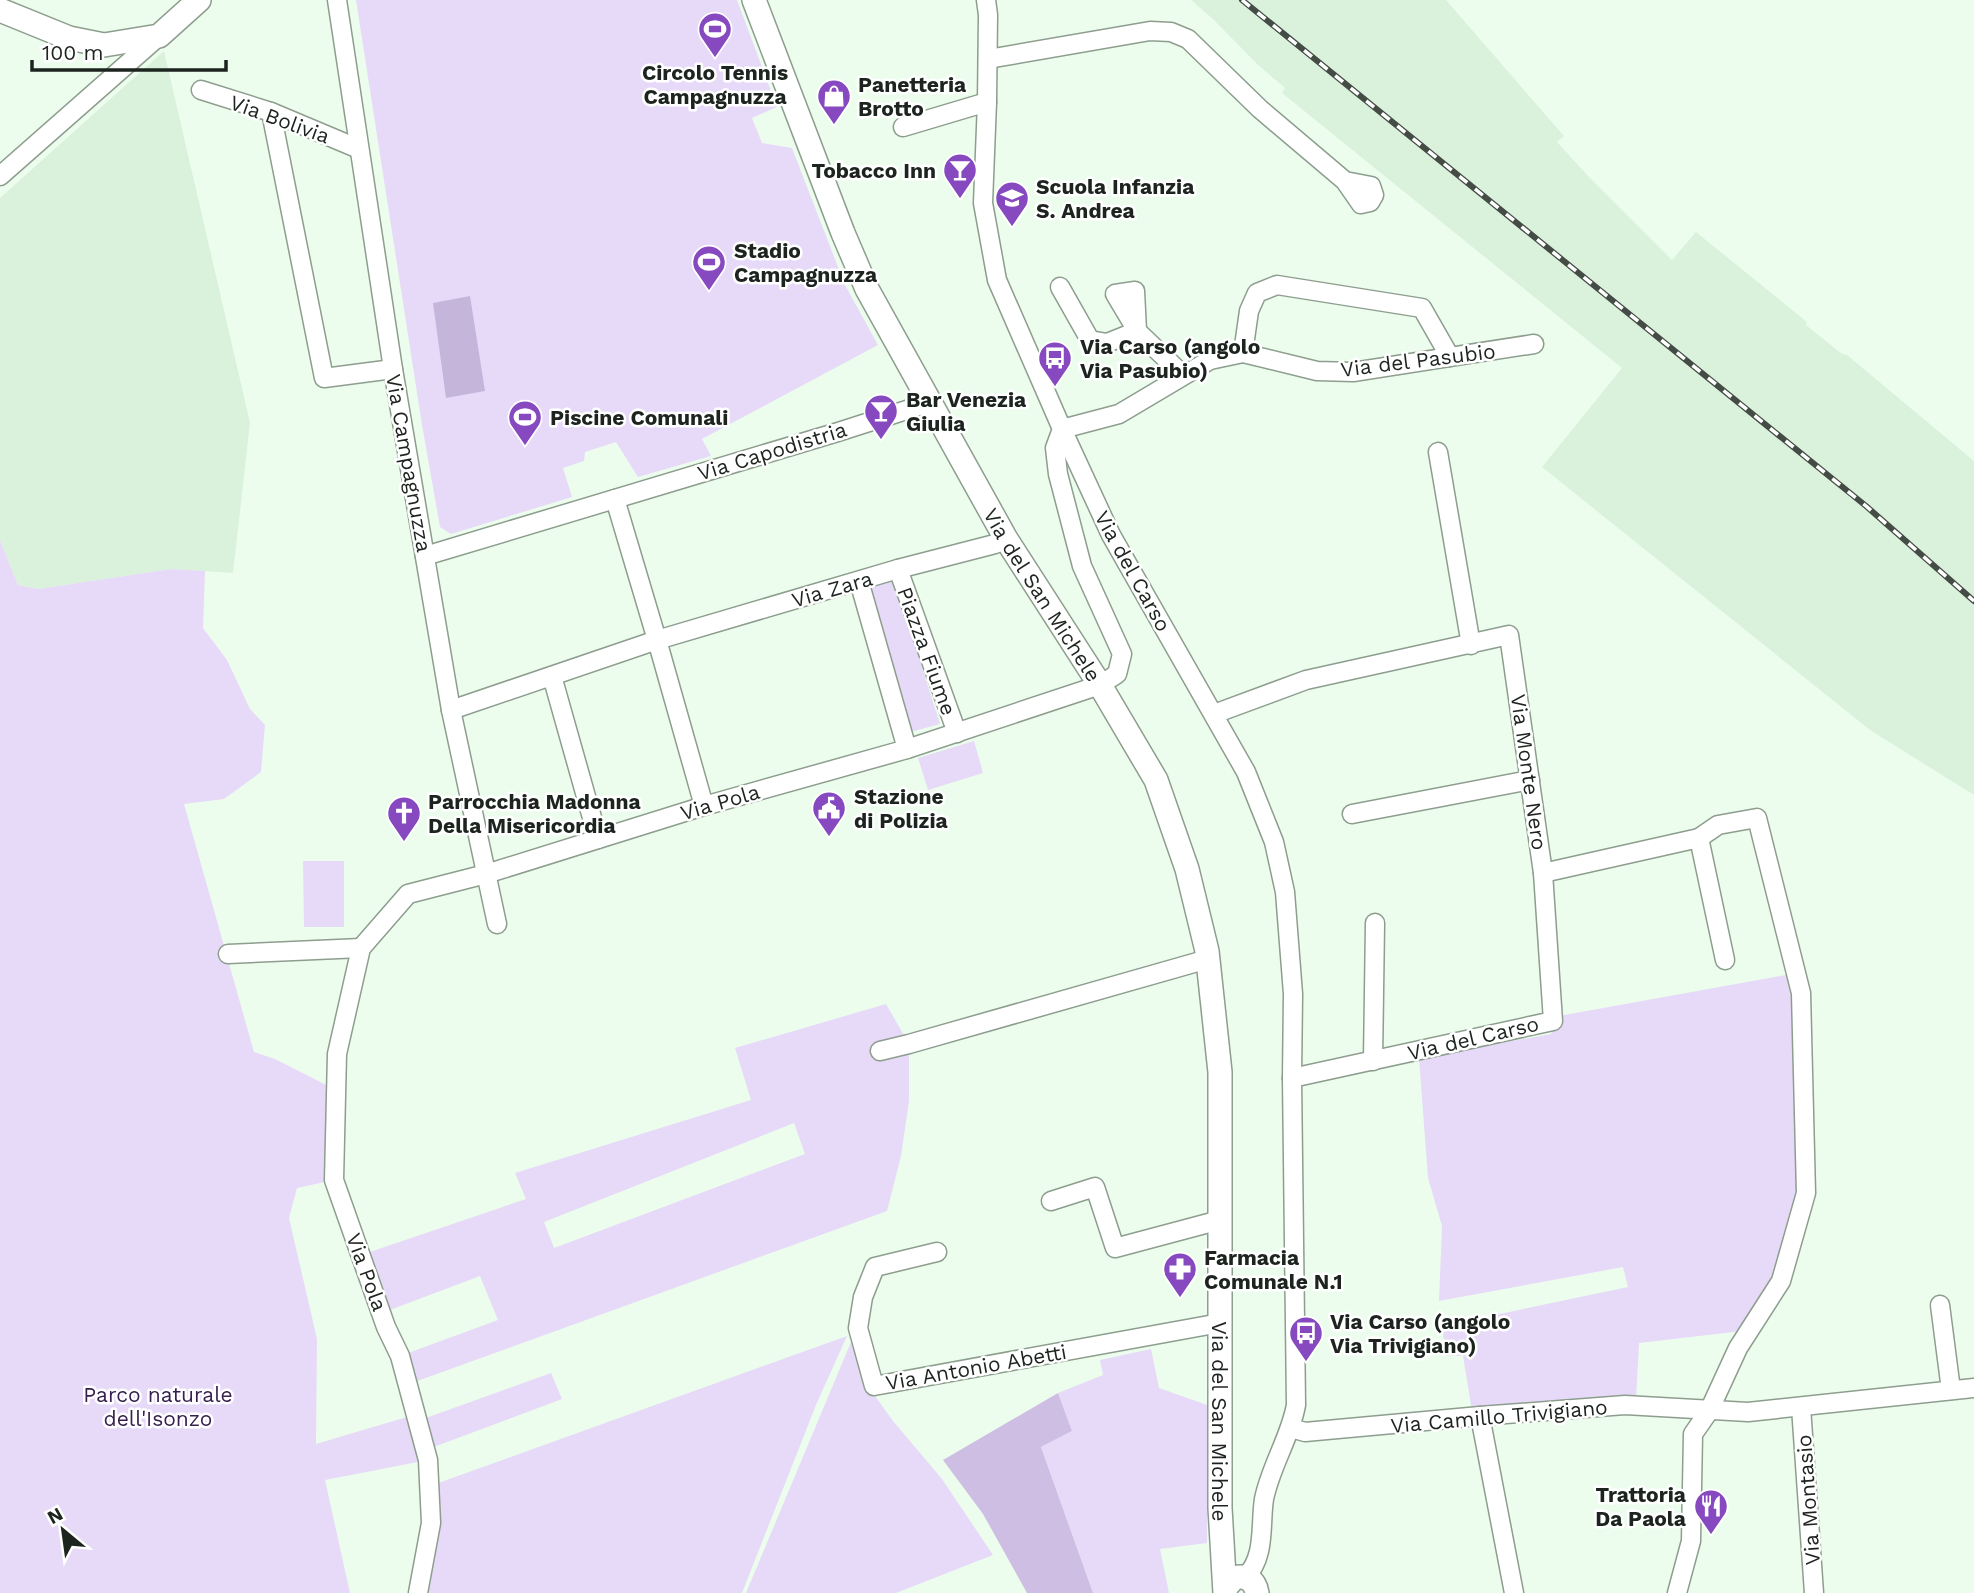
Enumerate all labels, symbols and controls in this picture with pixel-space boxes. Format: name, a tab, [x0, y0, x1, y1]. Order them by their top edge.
sports icon: Circolo Tennis Campagnuzza	[696, 10, 734, 59]
scale bar	[32, 28, 226, 72]
text: 100 m	[42, 40, 104, 65]
place label: Circolo Tennis Campagnuzza	[642, 60, 788, 109]
place label: Panetteria Brotto	[858, 72, 967, 121]
shop icon: Panetteria Brotto	[815, 77, 853, 126]
street label: Via Bolivia	[227, 89, 333, 149]
bar icon: Tobacco Inn	[941, 151, 979, 200]
place label: Tobacco Inn	[811, 158, 936, 183]
place label: Scuola Infanzia S. Andrea	[1036, 174, 1195, 223]
school or university icon: Scuola Infanzia S. Andrea	[993, 179, 1031, 228]
place label: Stadio Campagnuzza	[734, 238, 878, 287]
sports icon: Stadio Campagnuzza	[690, 243, 728, 292]
place label: Via Carso (angolo Via Pasubio)	[1080, 334, 1260, 383]
street label: Via del Pasubio	[1339, 338, 1497, 382]
bus stop icon: Via Carso (angolo Via Pasubio)	[1036, 339, 1074, 388]
street label: Via Campagnuzza	[381, 372, 437, 554]
place label: Bar Venezia Giulia	[906, 387, 1027, 436]
bar icon: Bar Venezia Giulia	[862, 392, 900, 441]
sports icon: Piscine Comunali	[506, 398, 544, 447]
place label: Piscine Comunali	[550, 405, 728, 430]
street label: Via Capodistria	[694, 416, 850, 486]
street label: Via del San Michele	[979, 504, 1107, 686]
street label: Via del Carso	[1090, 506, 1176, 636]
street label: Via Zara	[789, 566, 875, 612]
street label: Piazza Fiume	[892, 583, 962, 719]
street label: Via Monte Nero	[1506, 692, 1552, 852]
street label: Via Pola	[677, 779, 763, 825]
place label: Stazione di Polizia	[854, 784, 948, 833]
place label: Parrocchia Madonna Della Misericordia	[428, 789, 642, 838]
public building icon: Stazione di Polizia	[810, 789, 848, 838]
church icon: Parrocchia Madonna Della Misericordia	[385, 794, 423, 843]
street label: Via del Carso	[1405, 1011, 1541, 1065]
street label: Via Pola	[341, 1230, 393, 1315]
place label: Farmacia Comunale N.1	[1204, 1245, 1342, 1294]
pharmacy icon: Farmacia Comunale N.1	[1161, 1250, 1199, 1299]
place label: Via Carso (angolo Via Trivigiano)	[1330, 1309, 1510, 1358]
bus stop icon: Via Carso (angolo Via Trivigiano)	[1287, 1314, 1325, 1363]
street label: Via del San Michele	[1208, 1321, 1233, 1522]
street label: Via Antonio Abetti	[884, 1339, 1068, 1395]
park label: Parco naturale dell'Isonzo	[83, 1382, 233, 1431]
street label: Via Camillo Trivigiano	[1389, 1394, 1609, 1438]
street label: Via Montasio	[1791, 1434, 1825, 1566]
place label: Trattoria Da Paola	[1595, 1482, 1687, 1531]
restaurant icon: Trattoria Da Paola	[1692, 1487, 1730, 1536]
north arrow	[28, 1495, 98, 1565]
text: N	[43, 1502, 67, 1529]

